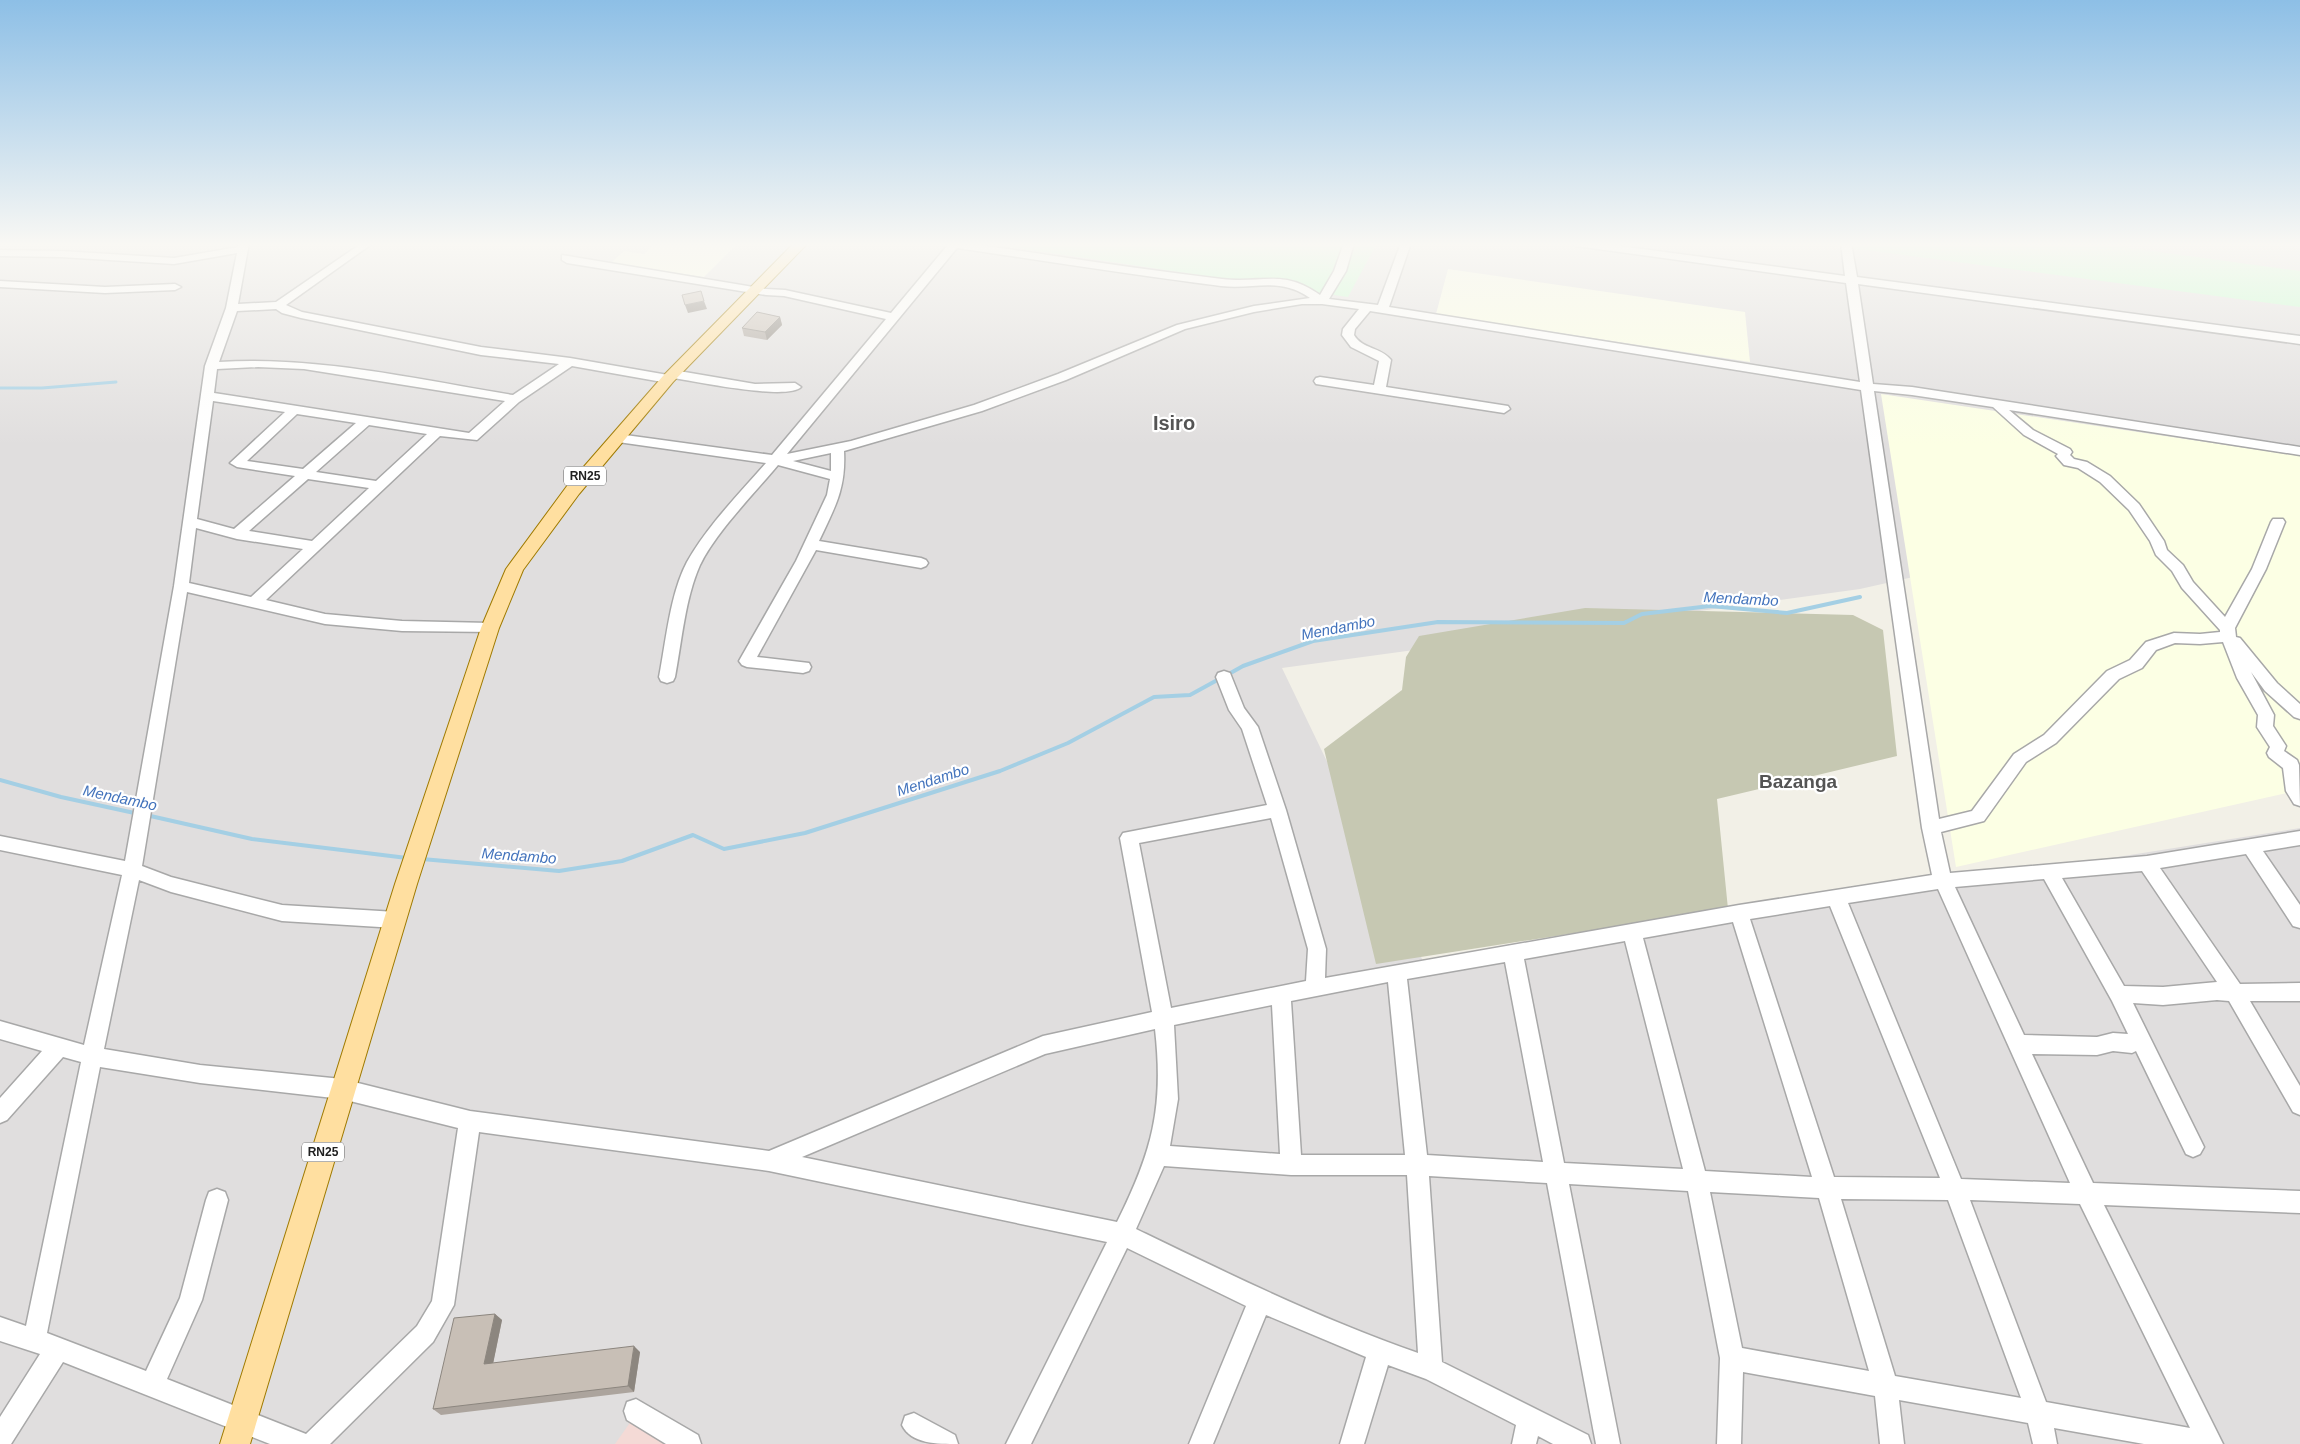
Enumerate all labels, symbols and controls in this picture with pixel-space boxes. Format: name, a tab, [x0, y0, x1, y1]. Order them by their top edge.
district label: Isiro	[1153, 412, 1195, 434]
road number: RN25	[564, 466, 606, 486]
water label: Mendambo	[1703, 588, 1779, 609]
water label: Mendambo	[1299, 612, 1376, 643]
water label: Mendambo	[895, 760, 971, 799]
district label: Bazanga	[1759, 771, 1837, 792]
water label: Mendambo	[82, 781, 159, 814]
water label: Mendambo	[481, 844, 557, 867]
road number: RN25	[302, 1142, 344, 1162]

